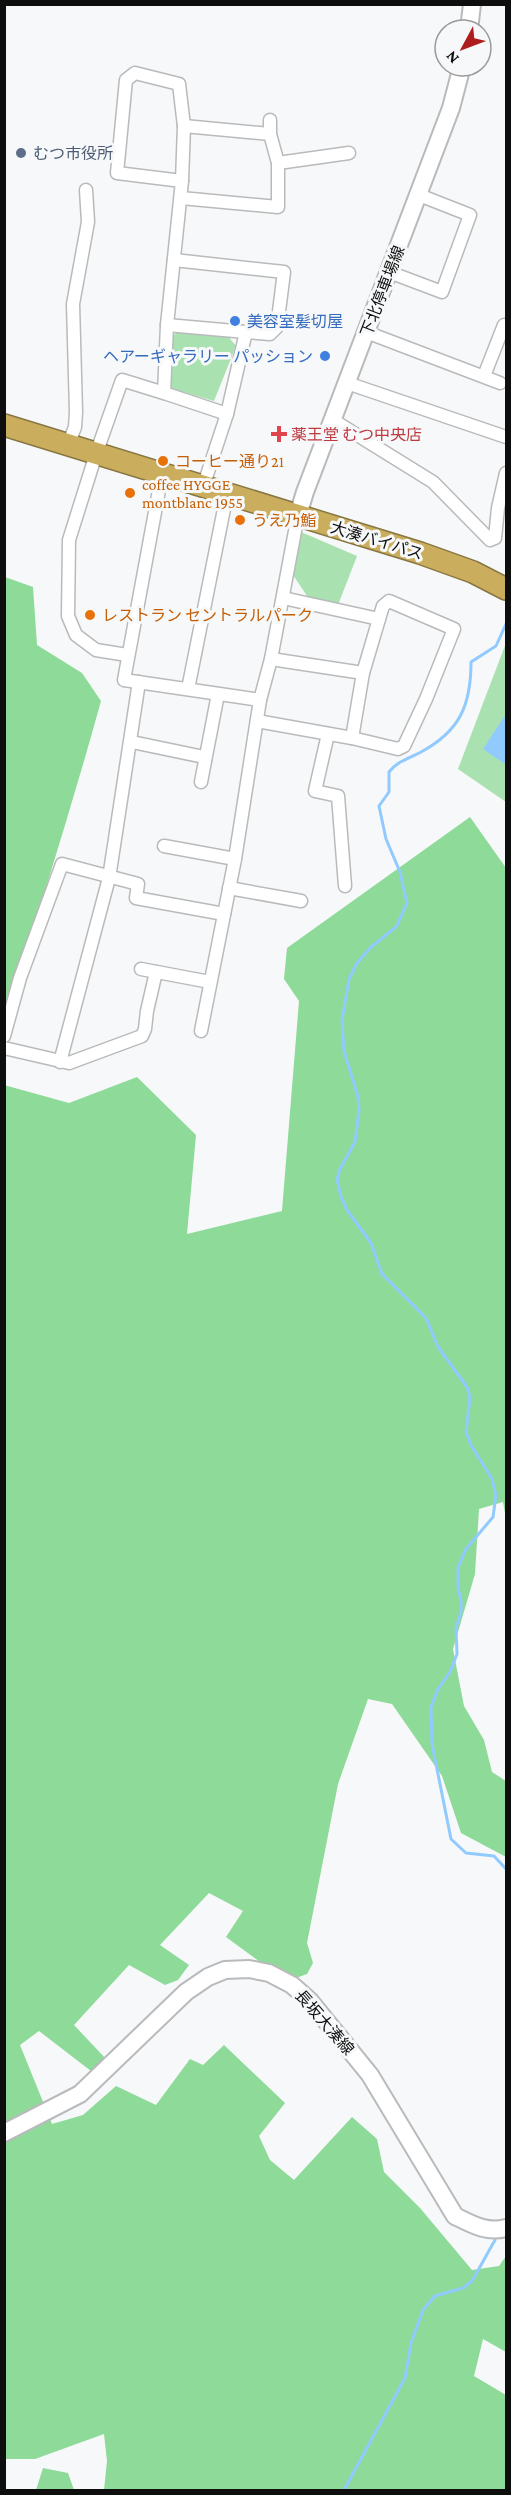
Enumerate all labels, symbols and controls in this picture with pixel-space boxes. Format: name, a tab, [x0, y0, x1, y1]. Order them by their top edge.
north arrow	[433, 18, 493, 78]
text: N	[442, 48, 462, 67]
place label: むつ市役所	[33, 145, 113, 162]
marker: むつ市役所	[14, 146, 28, 160]
street label: 下北停車場線	[357, 243, 408, 339]
place label: 美容室髪切屋	[247, 313, 343, 330]
marker: 美容室髪切屋	[228, 314, 242, 328]
place label: ヘアーギャラリー パッション	[103, 348, 313, 365]
marker: ヘアーギャラリー パッション	[318, 349, 332, 363]
place label: 薬王堂 むつ中央店	[291, 426, 422, 443]
marker: 薬王堂 むつ中央店	[272, 427, 286, 441]
place label: コーヒー通り21	[175, 453, 284, 470]
marker: コーヒー通り21	[156, 454, 170, 468]
place label: coffee HYGGE montblanc 1955	[142, 476, 243, 511]
marker: coffee HYGGE montblanc 1955	[123, 486, 137, 500]
place label: うえ乃鮨	[252, 512, 316, 529]
marker: うえ乃鮨	[233, 513, 247, 527]
street label: 大湊バイパス	[329, 518, 425, 563]
place label: レストラン セントラルパーク	[102, 607, 313, 624]
marker: レストラン セントラルパーク	[83, 608, 97, 622]
street label: 長坂大湊線	[292, 1987, 357, 2058]

